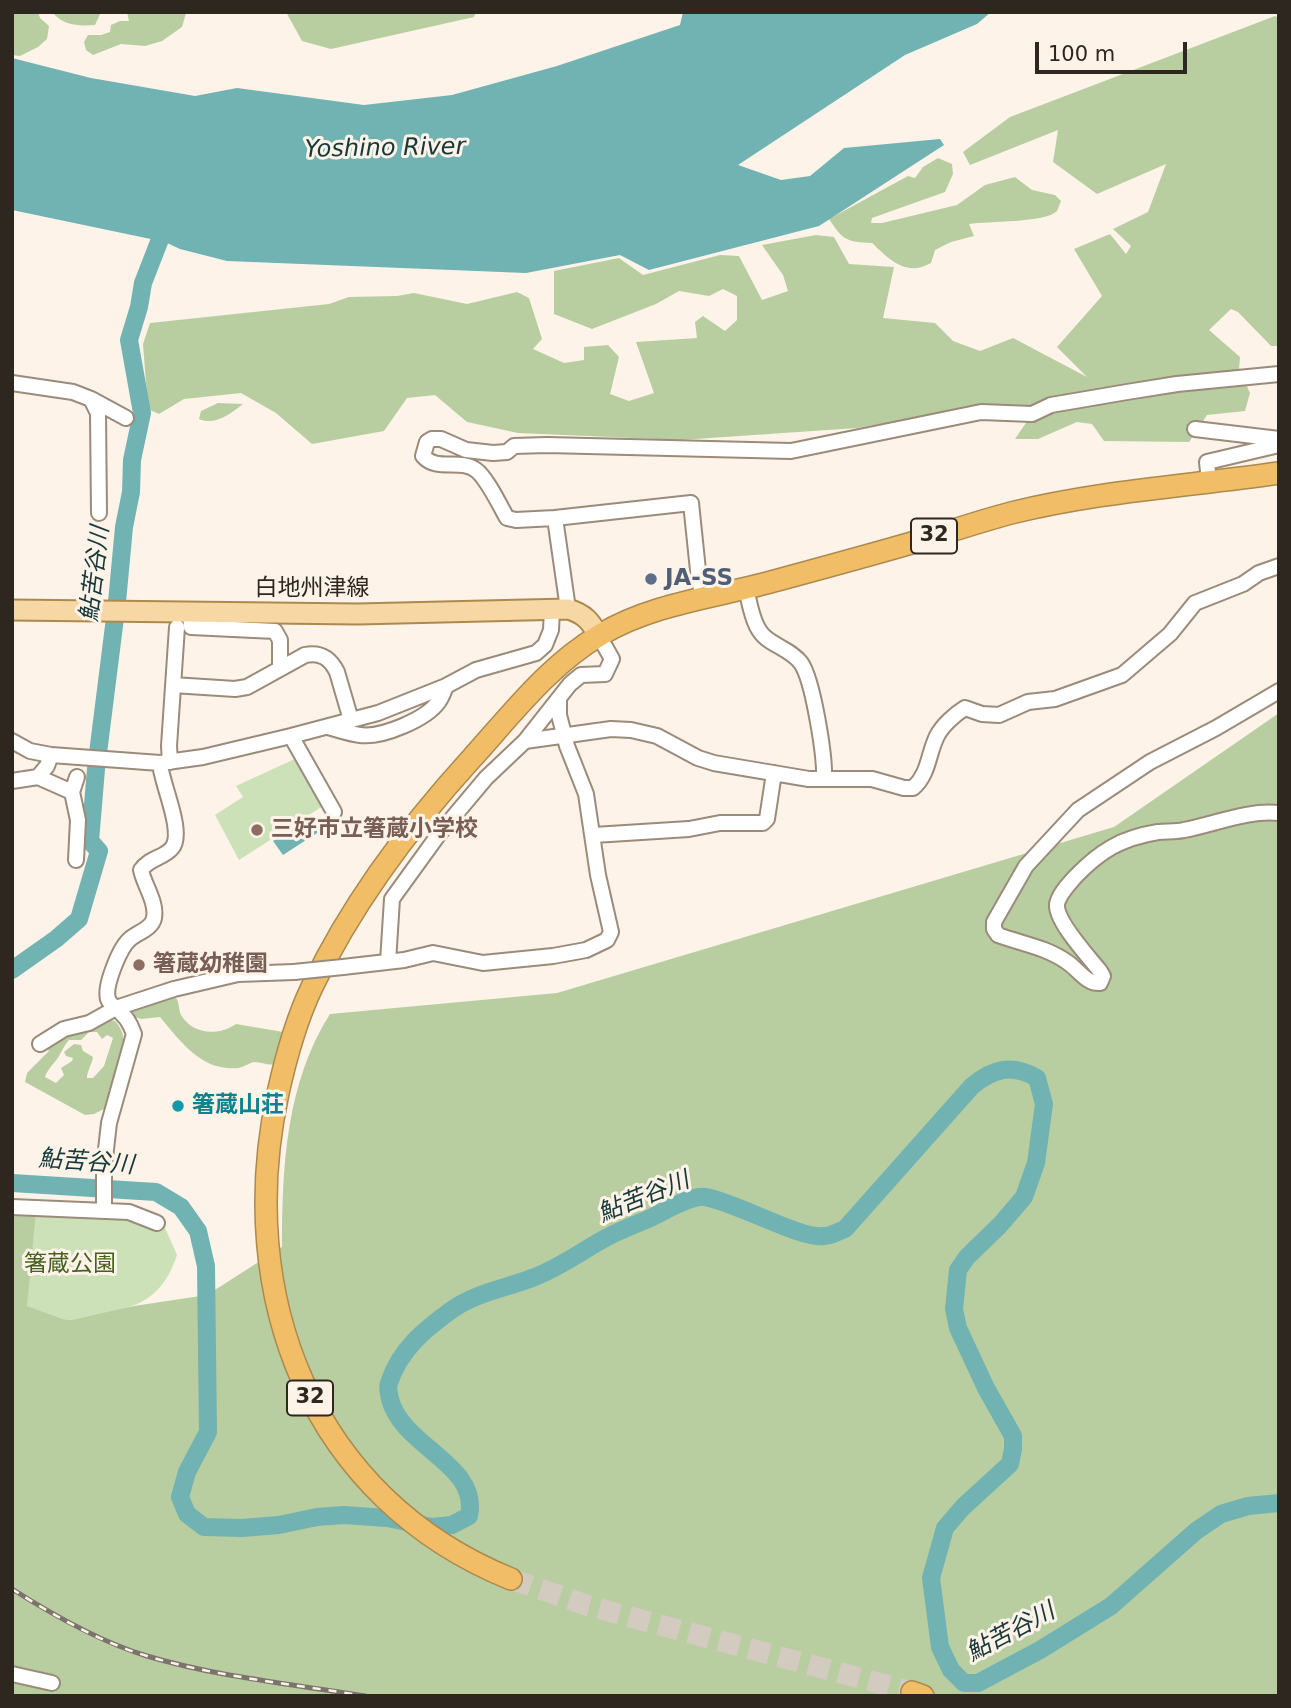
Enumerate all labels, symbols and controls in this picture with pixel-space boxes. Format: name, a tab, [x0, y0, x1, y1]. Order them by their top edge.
scale bar	[1039, 28, 1191, 72]
text: 100 m	[1048, 42, 1115, 66]
water label: Yoshino River	[304, 133, 466, 165]
road number: 32	[911, 518, 957, 554]
water label: 鮎苦谷川	[76, 525, 116, 623]
place label: JA-SS	[665, 565, 733, 593]
marker: JA-SS	[643, 571, 659, 587]
street label: 白地州津線	[255, 575, 369, 603]
place label: 三好市立箸蔵小学校	[271, 816, 478, 844]
marker: 三好市立箸蔵小学校	[249, 822, 265, 838]
place label: 箸蔵幼稚園	[153, 951, 268, 979]
marker: 箸蔵幼稚園	[131, 957, 147, 973]
place label: 箸蔵山荘	[192, 1092, 284, 1120]
marker: 箸蔵山荘	[170, 1098, 186, 1114]
water label: 鮎苦谷川	[37, 1145, 135, 1181]
water label: 鮎苦谷川	[594, 1167, 694, 1229]
park label: 箸蔵公園	[24, 1251, 116, 1279]
road number: 32	[287, 1380, 333, 1416]
water label: 鮎苦谷川	[962, 1598, 1060, 1668]

